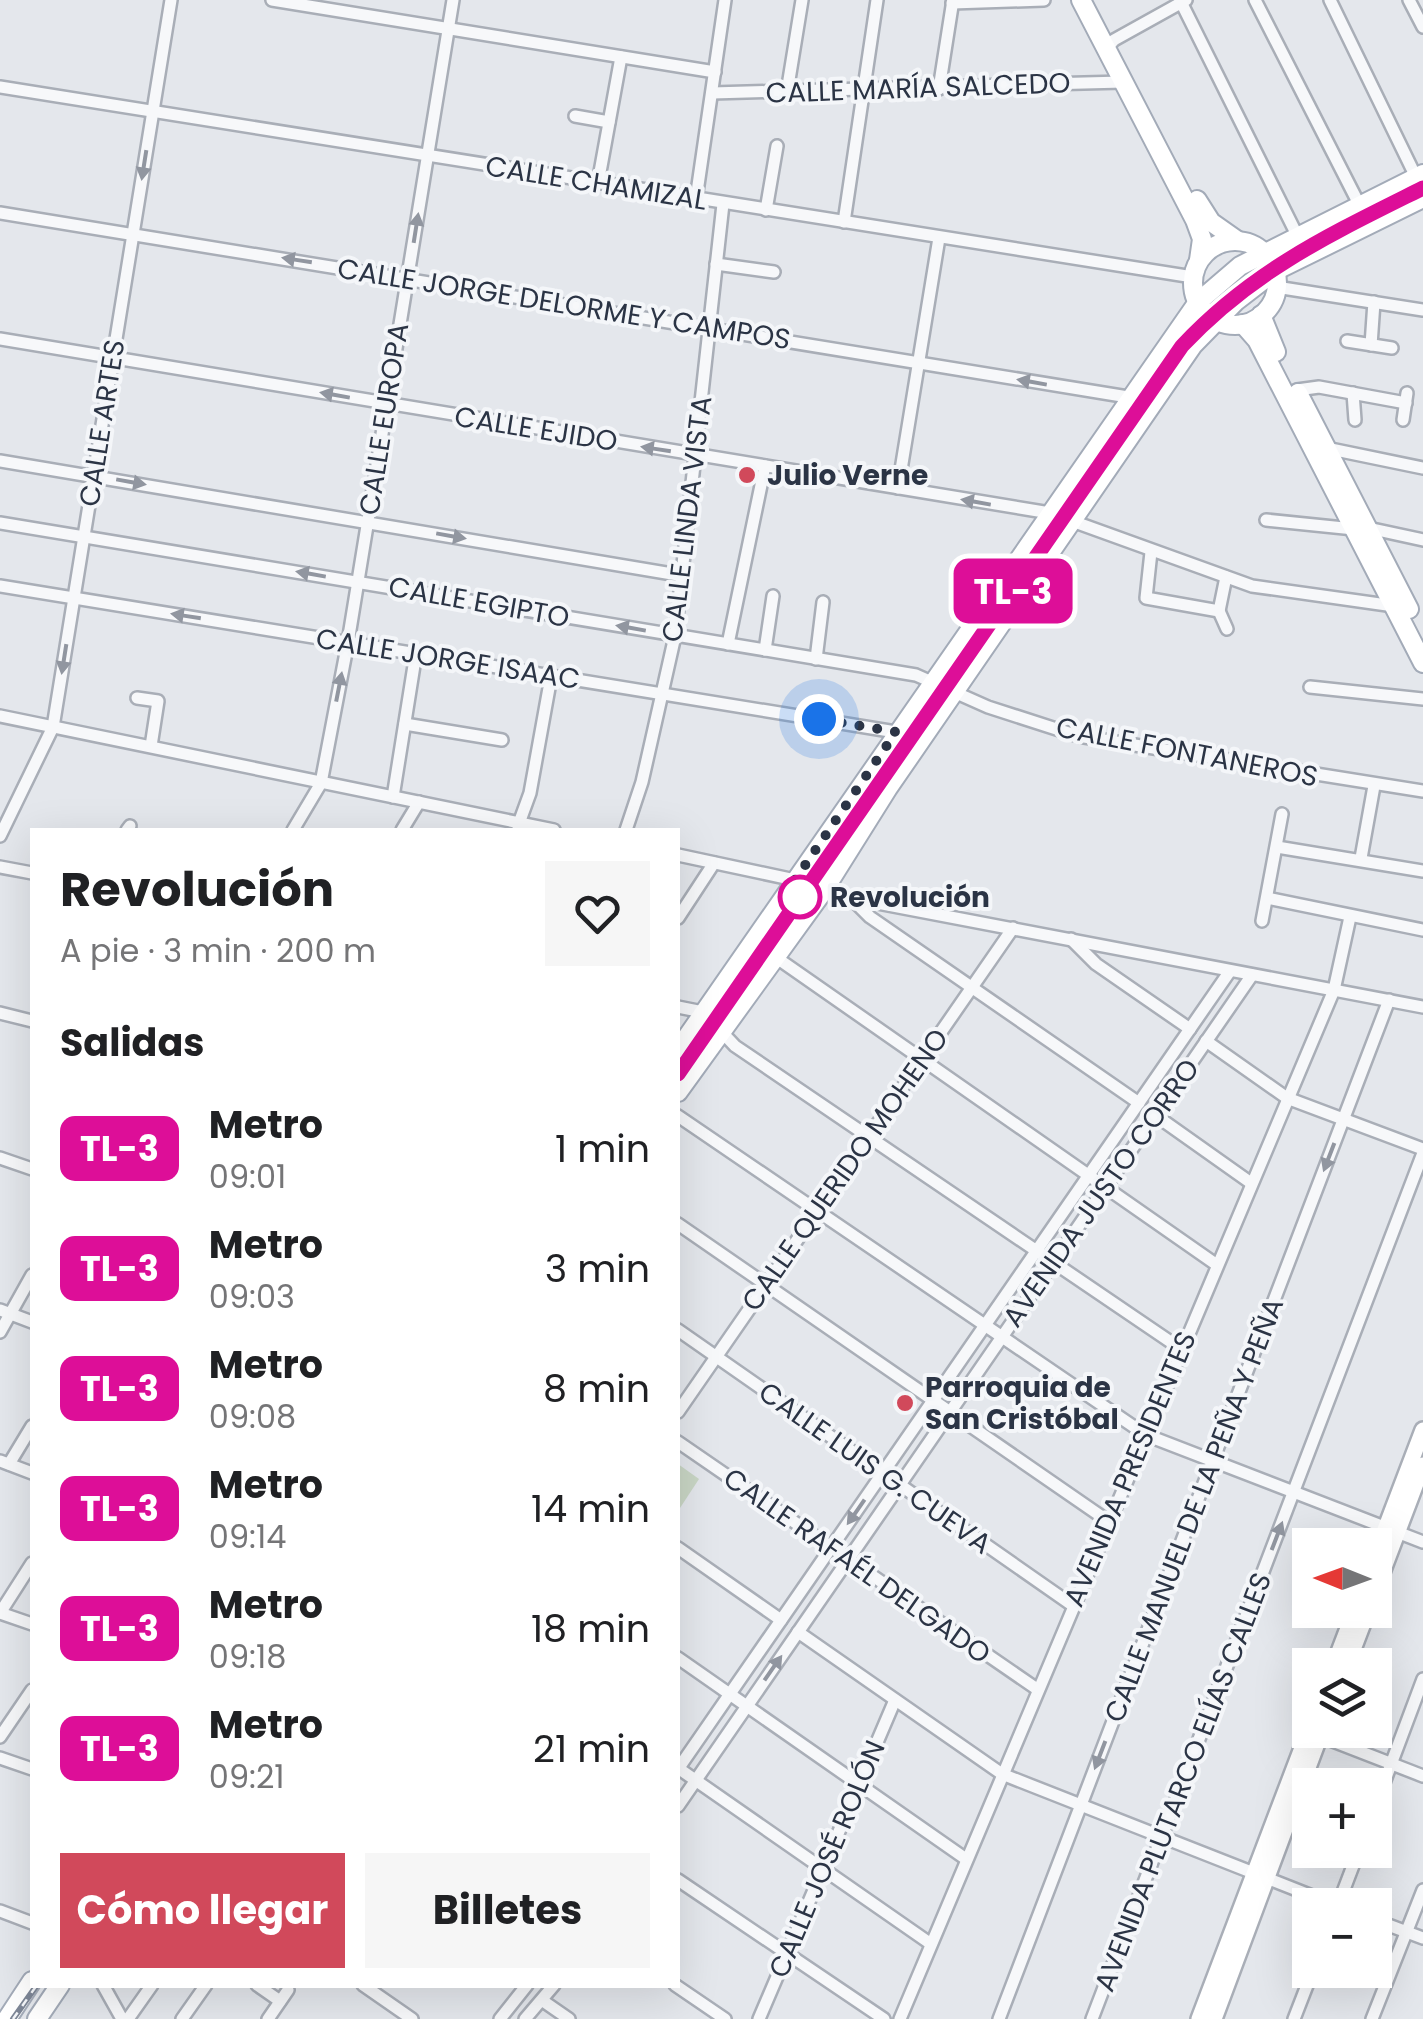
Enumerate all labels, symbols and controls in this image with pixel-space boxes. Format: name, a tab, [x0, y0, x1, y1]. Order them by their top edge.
street label: CALLE MARÍA SALCEDO	[765, 63, 1071, 113]
street label: CALLE CHAMIZAL	[483, 146, 709, 220]
one-way arrow	[136, 150, 152, 182]
one-way arrow	[408, 212, 424, 244]
street label: CALLE JORGE DELORME Y CAMPOS	[335, 249, 793, 359]
one-way arrow	[281, 252, 312, 267]
street label: CALLE EUROPA	[350, 320, 418, 518]
street label: CALLE ARTES	[70, 337, 134, 509]
one-way arrow	[1016, 374, 1047, 389]
one-way arrow	[319, 387, 350, 402]
street label: CALLE LINDA VISTA	[653, 394, 721, 644]
street label: CALLE EJIDO	[452, 397, 620, 461]
one-way arrow	[639, 440, 671, 456]
place label: Julio Verne	[767, 456, 928, 495]
marker: Julio Verne	[736, 464, 758, 486]
one-way arrow	[116, 475, 147, 490]
one-way arrow	[960, 494, 991, 509]
one-way arrow	[436, 529, 467, 544]
line badge: TL-3	[943, 558, 1083, 624]
one-way arrow	[294, 566, 326, 581]
street label: CALLE EGIPTO	[386, 567, 572, 637]
text: TL-3	[974, 567, 1052, 616]
one-way arrow	[170, 608, 201, 623]
street label: CALLE JORGE ISAAC	[313, 619, 583, 699]
one-way arrow	[615, 620, 646, 635]
one-way arrow	[56, 643, 71, 675]
one-way arrow	[332, 671, 347, 702]
your location	[794, 694, 844, 744]
street label: CALLE FONTANEROS	[1053, 707, 1321, 797]
text: Revolución	[60, 856, 334, 923]
button: heart	[545, 861, 650, 966]
marker: Revolución	[779, 876, 821, 918]
place label: Revolución	[830, 878, 990, 917]
text: A pie · 3 min · 200 m	[60, 928, 376, 973]
text: Salidas	[60, 1016, 204, 1069]
street label: CALLE QUERIDO MOHENO	[732, 1021, 958, 1319]
street label: AVENIDA JUSTO CORRO	[993, 1051, 1209, 1335]
text: Metro	[209, 1098, 323, 1151]
text: 1 min	[555, 1122, 650, 1175]
text: TL-3	[80, 1124, 159, 1173]
one-way arrow	[1321, 1142, 1336, 1172]
text: 09:01	[209, 1154, 286, 1199]
text: Metro	[209, 1218, 323, 1271]
text: 3 min	[545, 1242, 650, 1295]
text: TL-3	[80, 1244, 159, 1293]
text: 09:03	[209, 1274, 295, 1319]
street label: CALLE MANUEL DE LA PEÑA Y PEÑA	[1095, 1292, 1293, 1728]
street label: AVENIDA PRESIDENTES	[1054, 1325, 1206, 1613]
text: Metro	[209, 1338, 323, 1391]
text: 8 min	[543, 1362, 650, 1415]
text: TL-3	[80, 1364, 159, 1413]
place label: Parroquia de San Cristóbal	[925, 1368, 1119, 1439]
street label: CALLE LUIS G. CUEVA	[751, 1373, 999, 1563]
marker: Parroquia de San Cristóbal	[894, 1392, 916, 1414]
text: 09:08	[209, 1394, 296, 1439]
text: Metro	[209, 1458, 323, 1511]
street label: CALLE RAFAÉL DELGADO	[716, 1459, 998, 1673]
text: 14 min	[531, 1482, 650, 1535]
text: TL-3	[80, 1484, 159, 1533]
one-way arrow	[847, 1498, 866, 1525]
text: 09:14	[209, 1514, 286, 1559]
one-way arrow	[1270, 1520, 1285, 1550]
north arrow	[1292, 1528, 1392, 1628]
map controls	[1292, 1528, 1392, 1988]
street label: AVENIDA PLUTARCO ELÍAS CALLES	[1085, 1567, 1281, 1997]
text: Metro	[209, 1578, 323, 1631]
text: 18 min	[531, 1602, 650, 1655]
text: TL-3	[80, 1604, 159, 1653]
text: 09:18	[209, 1634, 286, 1679]
button: layers	[1292, 1648, 1392, 1748]
one-way arrow	[763, 1655, 782, 1682]
text: Metro	[209, 1698, 323, 1751]
text: 21 min	[533, 1722, 650, 1775]
text: TL-3	[80, 1724, 159, 1773]
street label: CALLE JOSÉ ROLÓN	[759, 1734, 895, 1984]
one-way arrow	[1092, 1740, 1108, 1770]
text: 09:21	[209, 1754, 285, 1799]
button: +	[1292, 1768, 1392, 1868]
button: Cómo llegar	[60, 1853, 345, 1968]
button: Billetes	[365, 1853, 650, 1968]
button: −	[1292, 1888, 1392, 1988]

